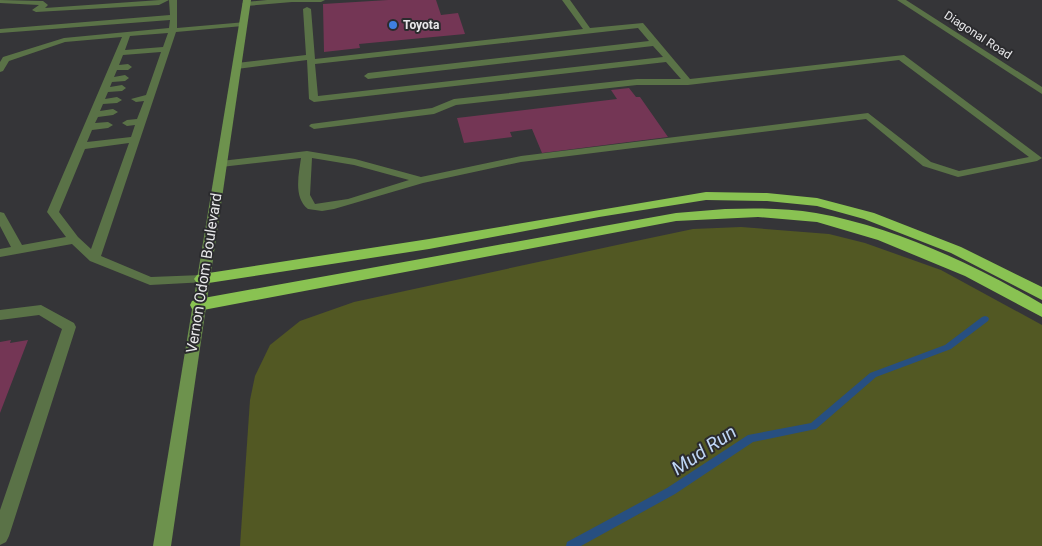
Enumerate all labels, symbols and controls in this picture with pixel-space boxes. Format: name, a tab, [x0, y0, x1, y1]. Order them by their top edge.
street label: Diagonal Road	[942, 8, 1014, 62]
place label: Toyota	[403, 18, 440, 32]
marker: Toyota	[387, 19, 399, 31]
street label: Vernon Odom Boulevard	[182, 192, 226, 354]
water label: Mud Run	[667, 420, 741, 480]

